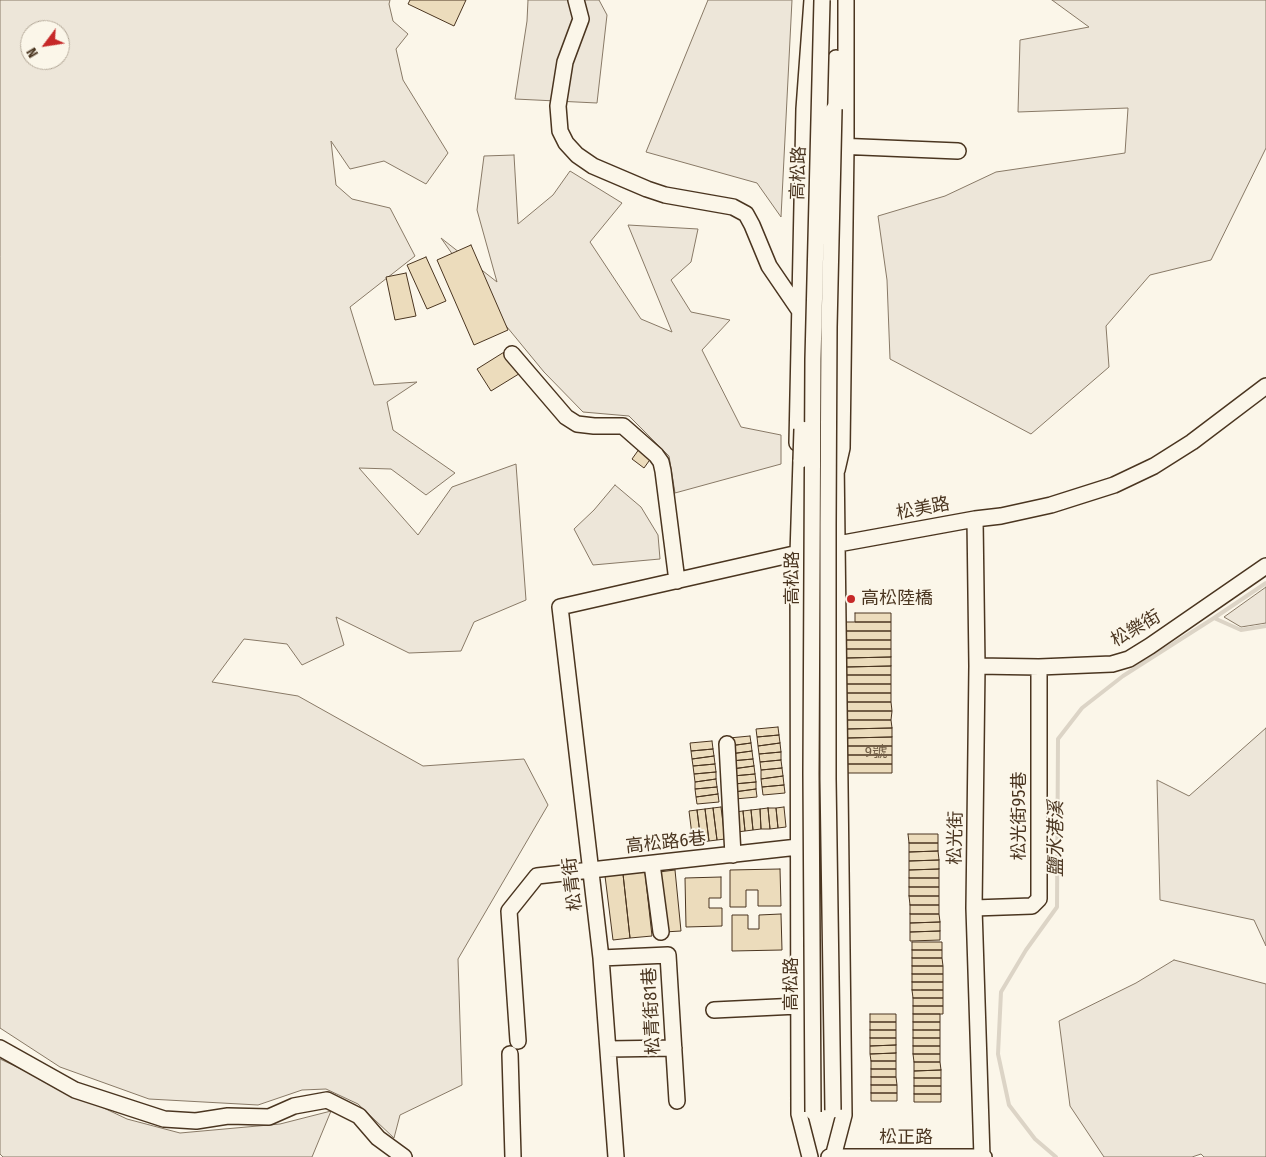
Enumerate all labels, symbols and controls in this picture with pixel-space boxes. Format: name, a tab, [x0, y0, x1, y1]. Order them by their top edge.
north arrow	[20, 20, 70, 70]
text: N	[23, 45, 42, 60]
street label: 高松路	[787, 146, 811, 200]
street label: 松美路	[894, 493, 952, 525]
street label: 高松路	[782, 551, 804, 605]
place label: 高松陸橋	[861, 588, 933, 610]
marker: 高松陸橋	[845, 593, 857, 605]
street label: 松樂街	[1107, 606, 1165, 652]
house number: 9號	[865, 744, 887, 762]
street label: 松光街95巷	[1009, 771, 1031, 861]
water label: 鹽水港溪	[1046, 801, 1068, 877]
street label: 松光街	[945, 811, 967, 865]
street label: 高松路6巷	[625, 828, 707, 858]
street label: 松青街	[559, 856, 587, 912]
street label: 高松路	[781, 957, 803, 1011]
street label: 松青街81巷	[639, 967, 665, 1055]
street label: 松正路	[879, 1127, 933, 1149]

